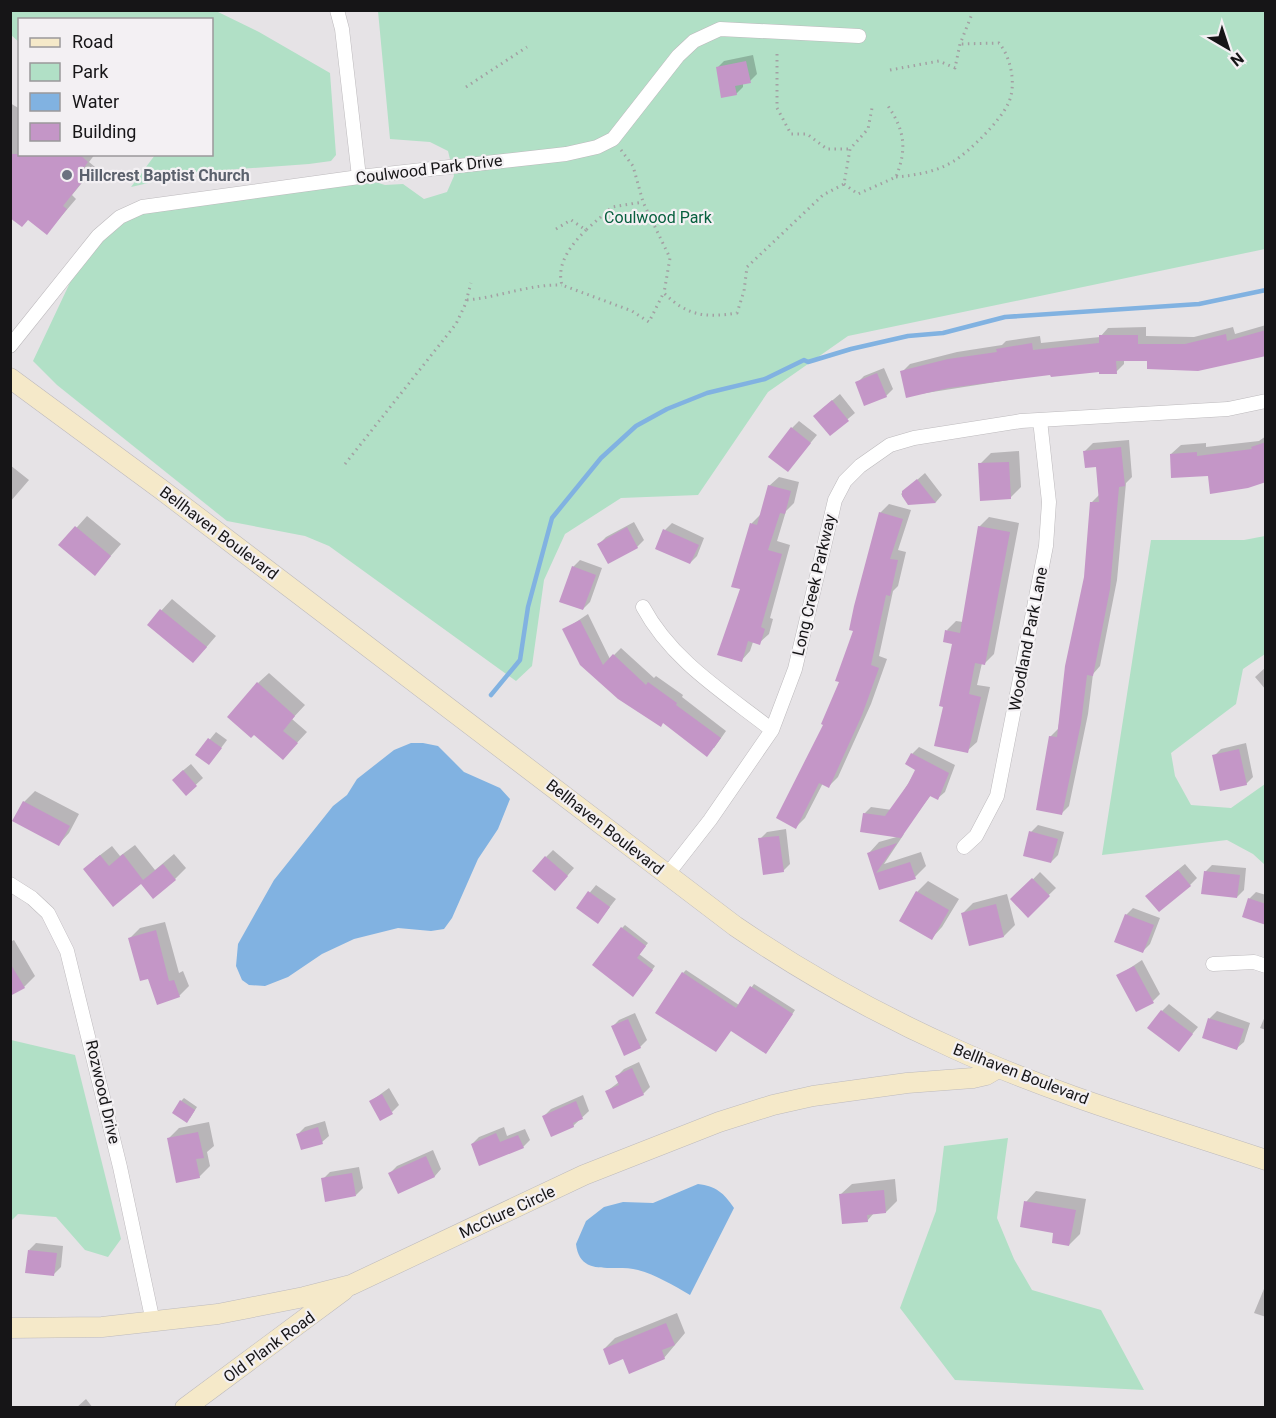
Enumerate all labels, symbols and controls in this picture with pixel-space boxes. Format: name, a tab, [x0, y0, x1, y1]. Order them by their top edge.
legend	[18, 18, 213, 156]
north arrow	[1198, 18, 1258, 78]
text: Road	[72, 31, 113, 52]
text: N	[1227, 48, 1247, 70]
text: Park	[72, 61, 109, 82]
text: Water	[72, 91, 119, 112]
text: Building	[72, 121, 136, 142]
street label: Coulwood Park Drive	[355, 151, 503, 187]
place label: Hillcrest Baptist Church	[79, 166, 250, 185]
marker: Hillcrest Baptist Church	[60, 168, 74, 182]
park label: Coulwood Park	[604, 208, 713, 227]
street label: Bellhaven Boulevard	[156, 482, 282, 584]
street label: Long Creek Parkway	[788, 512, 840, 658]
street label: Woodland Park Lane	[1005, 565, 1051, 713]
street label: Bellhaven Boulevard	[543, 775, 667, 879]
street label: Rozwood Drive	[82, 1038, 124, 1146]
street label: Bellhaven Boulevard	[951, 1039, 1091, 1109]
street label: McClure Circle	[456, 1182, 558, 1242]
street label: Old Plank Road	[220, 1308, 318, 1386]

